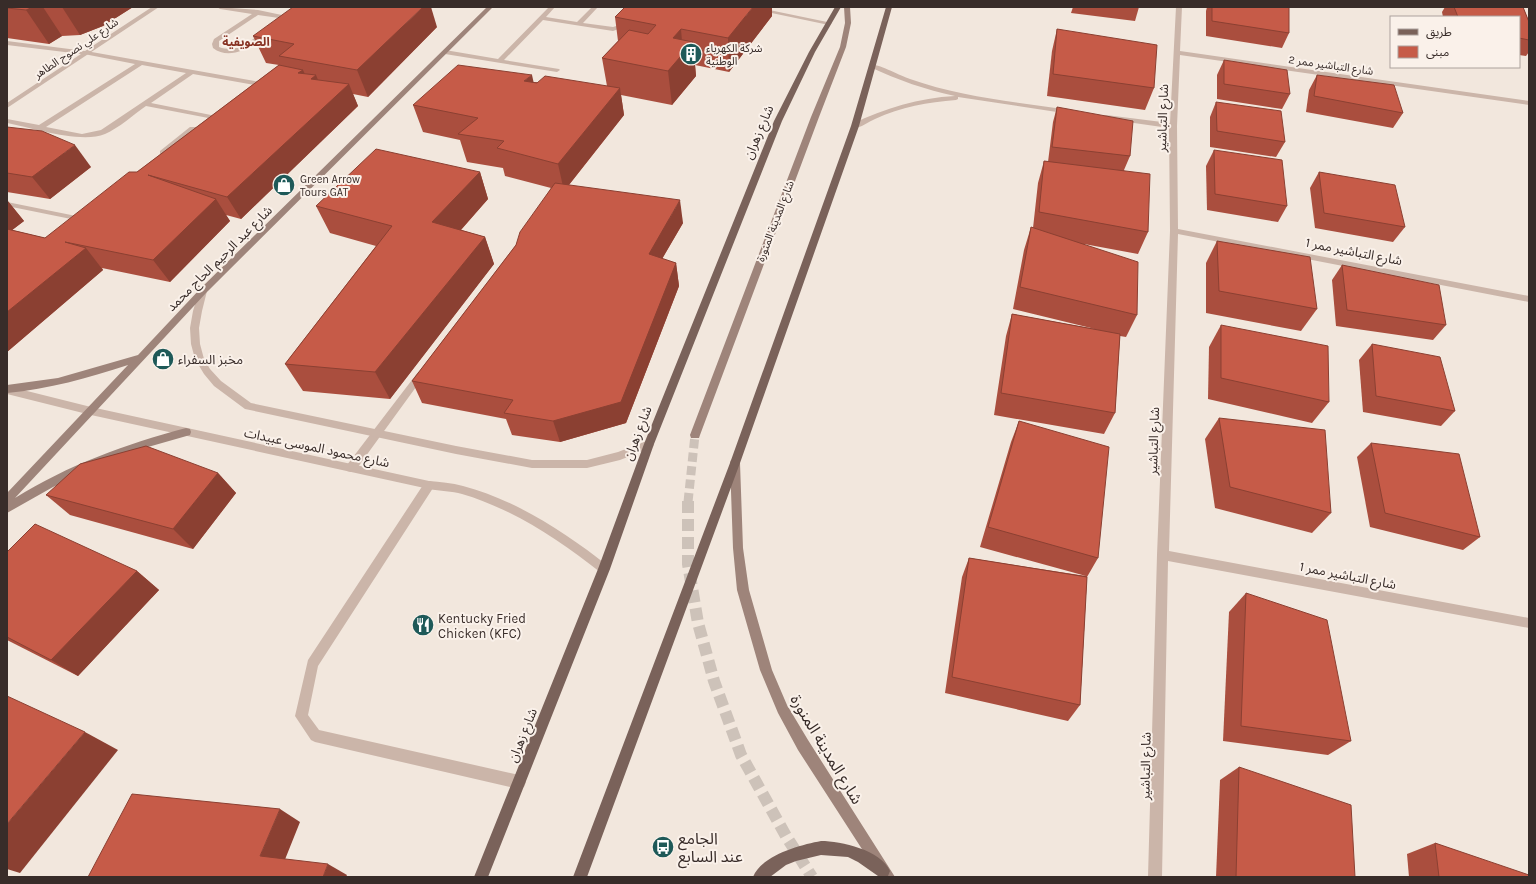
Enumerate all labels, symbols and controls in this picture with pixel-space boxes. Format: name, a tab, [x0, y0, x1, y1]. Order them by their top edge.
street label: شارع علي نصوح الطاهر	[31, 15, 123, 84]
legend	[1390, 16, 1520, 68]
text: طريق	[1426, 25, 1452, 40]
district label: الصويفية	[222, 35, 270, 49]
building icon: شركة الكهرباء الوطنية	[678, 41, 704, 67]
place label: شركة الكهرباء الوطنية	[706, 42, 763, 68]
text: مبنى	[1426, 45, 1449, 59]
street label: شارع التباشير ممر 2	[1287, 53, 1375, 79]
street label: شارع التباشير	[1154, 84, 1174, 153]
street label: شارع زهران	[740, 103, 779, 163]
shop icon: Green Arrow Tours GAT	[271, 172, 297, 198]
place label: Green Arrow Tours GAT	[300, 173, 360, 199]
street label: شارع المدينة المنورة	[754, 179, 798, 264]
street label: شارع عبد الرحيم الحاج محمد	[164, 203, 277, 316]
street label: شارع التباشير ممر 1	[1304, 235, 1404, 271]
shop icon: مخبز السفراء	[150, 346, 176, 372]
place label: مخبز السفراء	[178, 352, 243, 367]
street label: شارع زهران	[620, 404, 657, 464]
street label: شارع التباشير	[1145, 407, 1165, 476]
street label: شارع محمود الموسى عبيدات	[242, 425, 391, 473]
street label: شارع التباشير ممر 1	[1298, 559, 1398, 595]
place label: Kentucky Fried Chicken (KFC)	[438, 611, 526, 641]
restaurant icon: Kentucky Fried Chicken (KFC)	[410, 612, 436, 638]
street label: شارع المدينة المنورة	[784, 691, 867, 809]
street label: شارع زهران	[505, 706, 543, 766]
street label: شارع التباشير	[1137, 732, 1157, 801]
place label: الجامع عند السابع	[678, 829, 743, 869]
bus stop icon: الجامع عند السابع	[650, 834, 676, 860]

